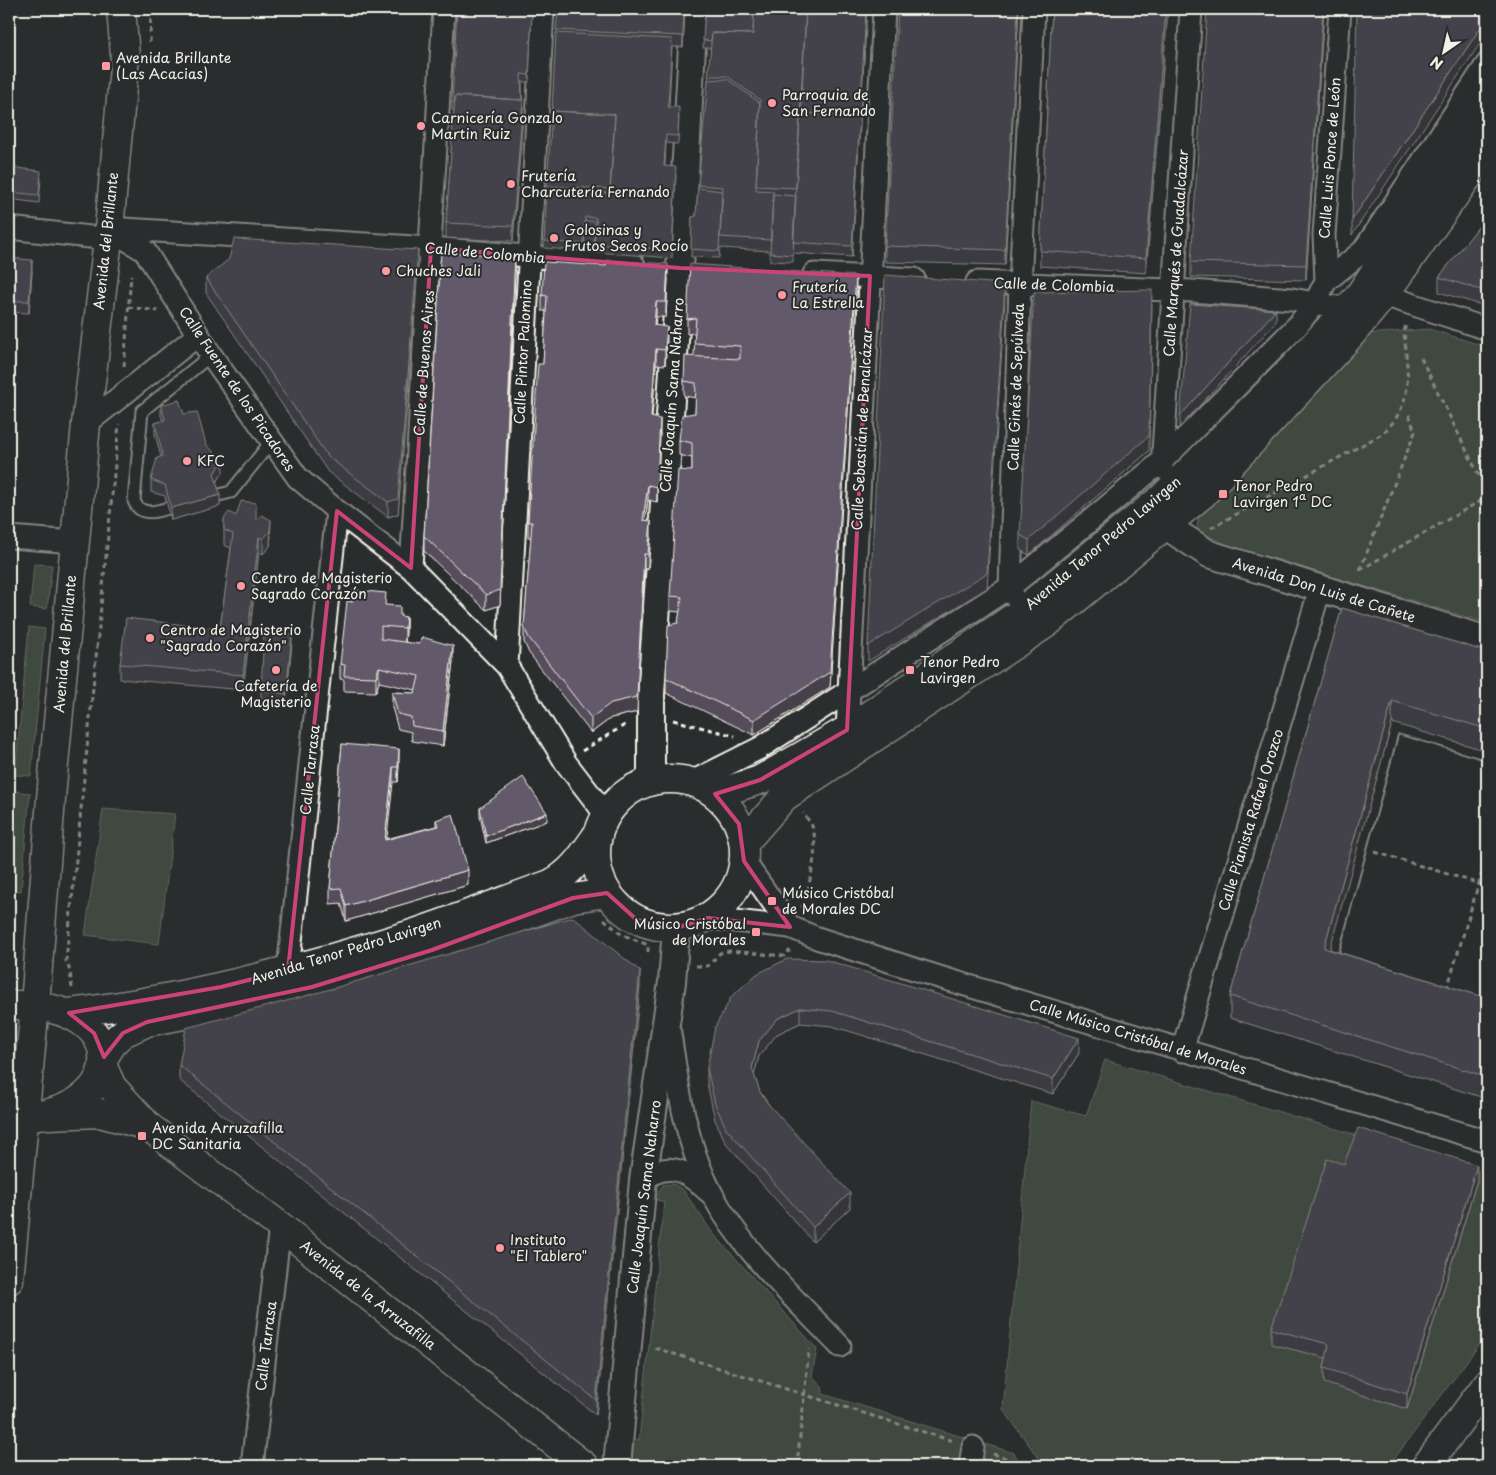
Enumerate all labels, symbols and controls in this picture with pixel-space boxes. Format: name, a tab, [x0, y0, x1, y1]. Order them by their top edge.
north arrow	[1418, 28, 1468, 78]
place label: Avenida Brillante (Las Acacias)	[116, 47, 232, 84]
text: N	[1426, 51, 1447, 75]
marker: Avenida Brillante (Las Acacias)	[100, 60, 112, 72]
street label: Calle Luis Ponce de León	[1313, 77, 1346, 239]
place label: Parroquia de San Fernando	[782, 84, 876, 121]
marker: Parroquia de San Fernando	[766, 97, 778, 109]
place label: Carnicería Gonzalo Martin Ruiz	[431, 107, 563, 144]
marker: Carnicería Gonzalo Martin Ruiz	[415, 120, 427, 132]
street label: Calle Marqués de Guadalcázar	[1158, 148, 1193, 357]
place label: Frutería Charcutería Fernando	[521, 165, 670, 202]
street label: Avenida del Brillante	[88, 171, 123, 311]
marker: Frutería Charcutería Fernando	[505, 178, 517, 190]
place label: Golosinas y Frutos Secos Rocío	[564, 219, 688, 256]
marker: Golosinas y Frutos Secos Rocío	[548, 232, 560, 244]
street label: Calle de Colombia	[424, 237, 547, 268]
place label: Chuches Jali	[396, 260, 481, 281]
marker: Chuches Jali	[380, 265, 392, 277]
street label: Calle de Colombia	[993, 272, 1115, 297]
place label: Frutería La Estrella	[792, 276, 864, 313]
street label: Calle Pintor Palomino	[508, 279, 537, 425]
street label: Calle de Buenos Aires	[408, 289, 439, 437]
marker: Frutería La Estrella	[776, 289, 788, 301]
street label: Calle Joaquín Sama Naharro	[654, 297, 689, 493]
street label: Calle Fuente de los Picadores	[174, 302, 301, 475]
street label: Calle Ginés de Sepúlveda	[1002, 302, 1029, 471]
street label: Calle Sebastián de Benalcázar	[846, 326, 877, 531]
place label: KFC	[197, 450, 225, 471]
marker: KFC	[181, 455, 193, 467]
street label: Avenida Tenor Pedro Lavirgen	[1020, 471, 1185, 614]
place label: Tenor Pedro Lavirgen 1ª DC	[1233, 475, 1332, 512]
marker: Tenor Pedro Lavirgen 1ª DC	[1217, 488, 1229, 500]
street label: Avenida Don Luis de Cañete	[1230, 552, 1419, 628]
place label: Centro de Magisterio Sagrado Corazón	[251, 567, 392, 604]
street label: Avenida del Brillante	[48, 574, 81, 714]
marker: Centro de Magisterio Sagrado Corazón	[235, 580, 247, 592]
place label: Centro de Magisterio "Sagrado Corazón"	[160, 619, 301, 656]
marker: Centro de Magisterio "Sagrado Corazón"	[144, 632, 156, 644]
place label: Tenor Pedro Lavirgen	[920, 651, 1000, 688]
marker: Cafetería de Magisterio	[270, 664, 282, 676]
marker: Tenor Pedro Lavirgen	[904, 664, 916, 676]
place label: Cafetería de Magisterio	[234, 675, 318, 712]
street label: Calle Tarrasa	[294, 724, 325, 816]
street label: Calle Pianista Rafael Orozco	[1213, 726, 1288, 914]
place label: Músico Cristóbal de Morales DC	[782, 882, 894, 919]
marker: Músico Cristóbal de Morales DC	[766, 895, 778, 907]
street label: Avenida Tenor Pedro Lavirgen	[248, 912, 444, 989]
place label: Músico Cristóbal de Morales	[634, 913, 746, 950]
marker: Músico Cristóbal de Morales	[750, 926, 762, 938]
street label: Calle Músico Cristóbal de Morales	[1027, 993, 1249, 1080]
street label: Calle Joaquín Sama Naharro	[621, 1099, 666, 1295]
place label: Avenida Arruzafilla DC Sanitaria	[152, 1117, 284, 1154]
marker: Avenida Arruzafilla DC Sanitaria	[136, 1130, 148, 1142]
place label: Instituto "El Tablero"	[510, 1229, 587, 1266]
street label: Avenida de la Arruzafilla	[296, 1235, 441, 1355]
marker: Instituto "El Tablero"	[494, 1242, 506, 1254]
street label: Calle Tarrasa	[250, 1300, 281, 1392]

